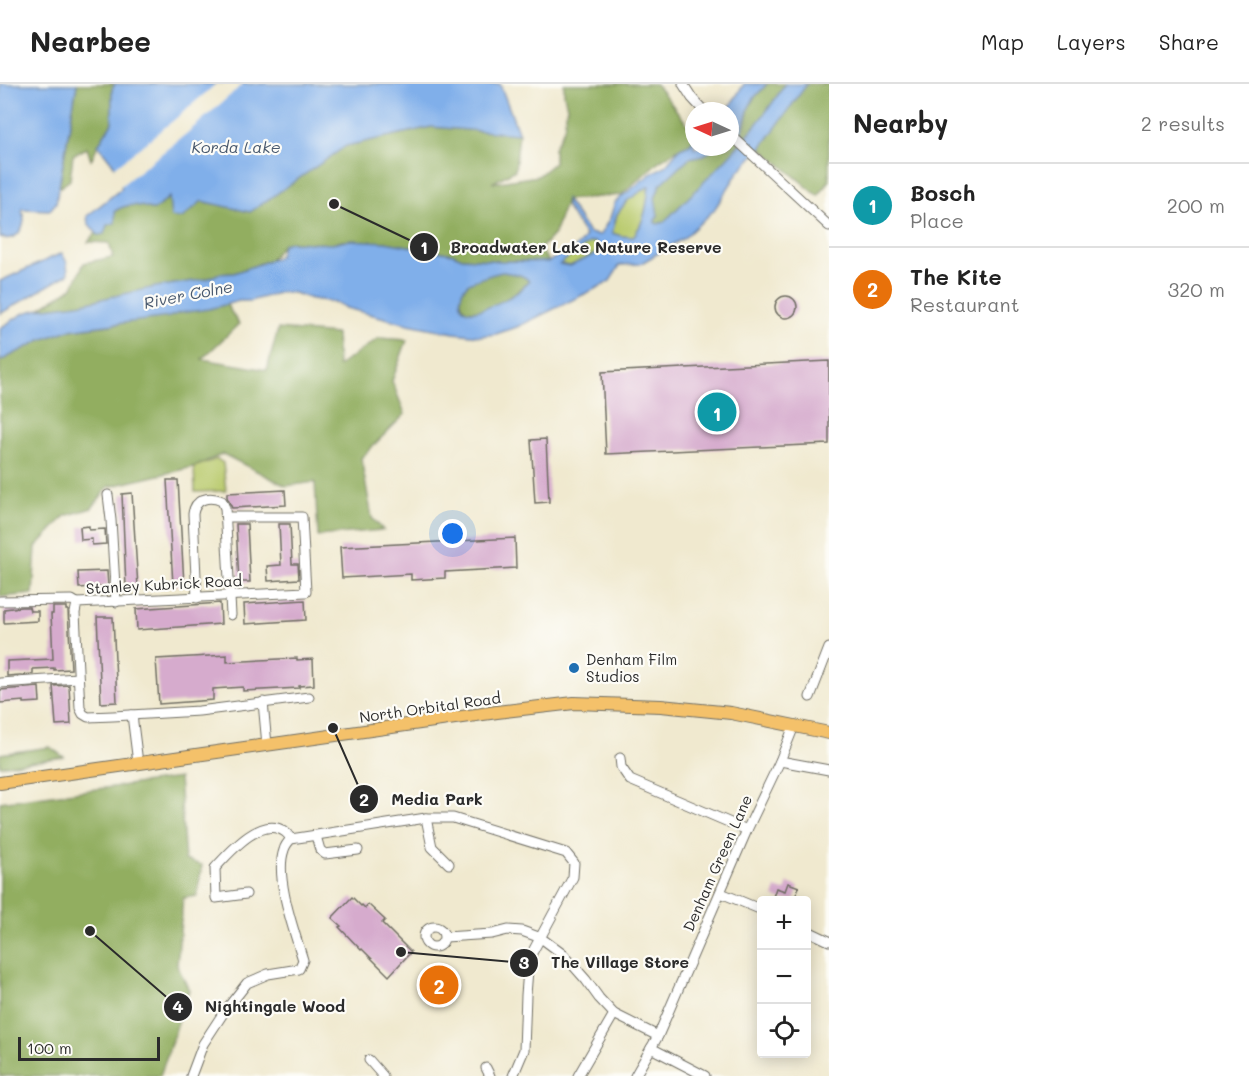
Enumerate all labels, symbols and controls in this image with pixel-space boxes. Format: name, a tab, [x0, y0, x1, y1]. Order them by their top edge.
text: Nearbee	[30, 23, 151, 59]
text: Map	[981, 28, 1024, 55]
text: Layers	[1057, 28, 1126, 55]
text: Share	[1159, 28, 1219, 55]
north arrow	[685, 102, 739, 156]
text: Nearby	[853, 106, 948, 140]
text: 2 results	[1141, 110, 1225, 136]
water label: Korda Lake	[191, 136, 281, 157]
text: Bosch	[910, 178, 975, 207]
text: 1	[868, 192, 877, 218]
text: 200 m	[1167, 192, 1225, 218]
text: Place	[910, 207, 964, 233]
callout: Broadwater Lake Nature Reserve	[409, 230, 734, 264]
text: 1	[420, 235, 428, 259]
text: Broadwater Lake Nature Reserve	[450, 236, 722, 257]
text: The Kite	[910, 262, 1002, 291]
water label: River Colne	[142, 275, 234, 313]
text: 2	[867, 276, 878, 302]
text: 320 m	[1167, 276, 1225, 302]
text: Restaurant	[910, 291, 1020, 317]
pin: 1	[698, 390, 736, 434]
your location	[438, 519, 467, 548]
street label: Stanley Kubrick Road	[85, 570, 243, 598]
place label: Denham Film Studios	[586, 649, 677, 686]
marker: Denham Film Studios	[567, 661, 581, 675]
street label: North Orbital Road	[358, 687, 502, 727]
callout: Media Park	[349, 782, 494, 816]
text: 2	[359, 787, 369, 811]
text: Media Park	[391, 788, 483, 809]
street label: Denham Green Lane	[678, 792, 756, 934]
map controls	[757, 896, 811, 1058]
button: +	[757, 896, 811, 950]
callout: The Village Store	[509, 946, 701, 980]
text: 3	[519, 950, 530, 974]
button: −	[757, 950, 811, 1004]
text: The Village Store	[551, 951, 689, 972]
pin: 2	[420, 962, 458, 1008]
callout: Nightingale Wood	[163, 990, 357, 1024]
text: 4	[172, 994, 184, 1018]
text: Nightingale Wood	[205, 995, 345, 1016]
button: locate	[757, 1004, 811, 1058]
scale bar	[18, 1034, 160, 1062]
text: 100 m	[27, 1037, 72, 1058]

